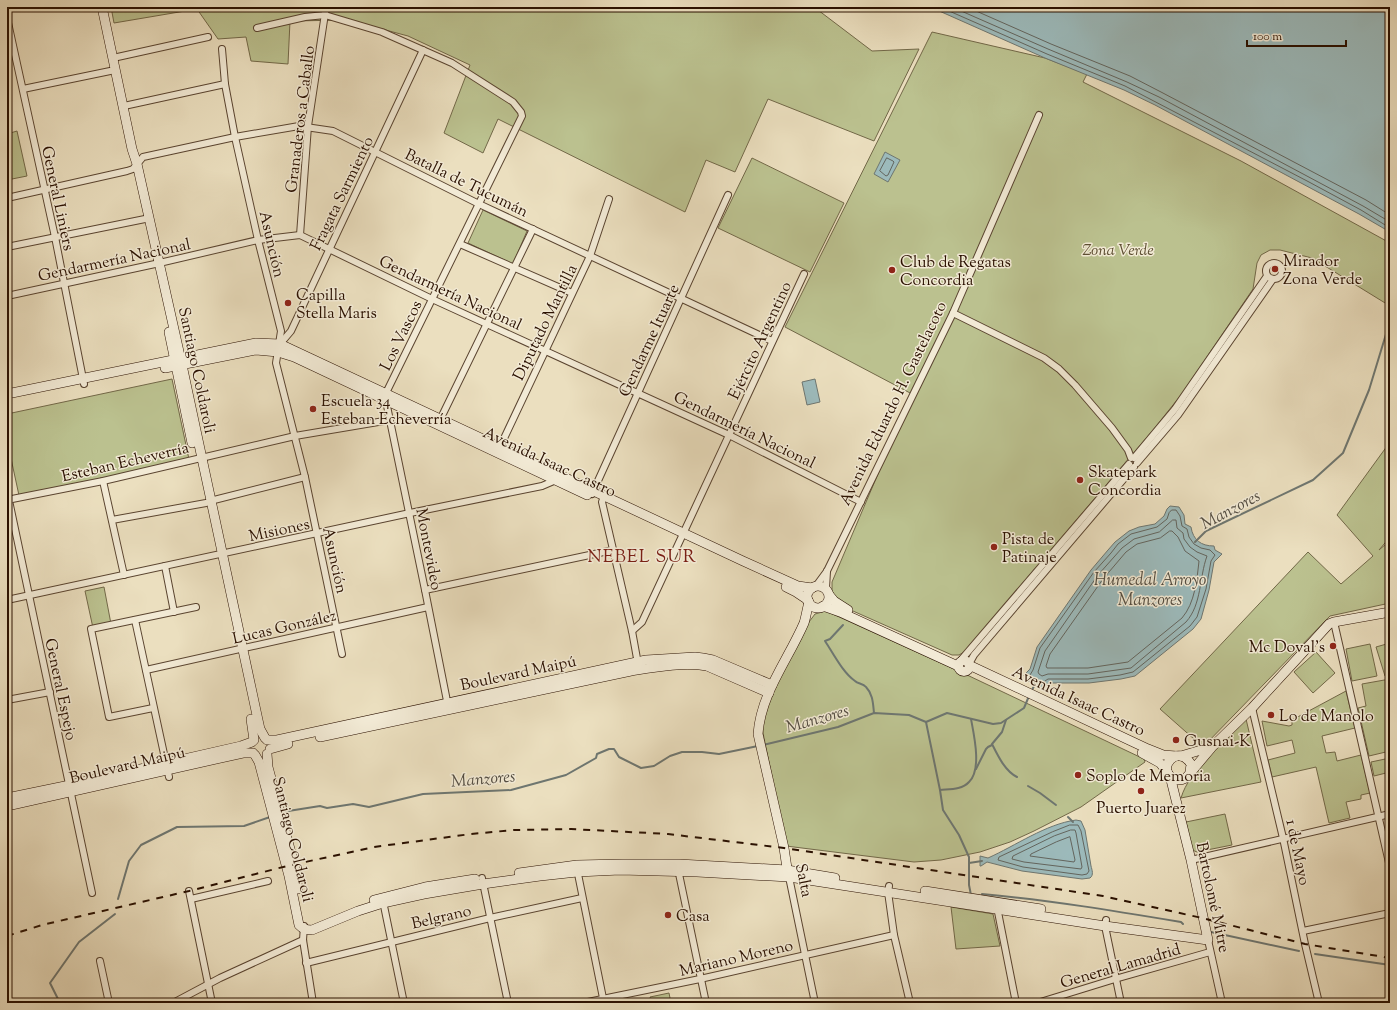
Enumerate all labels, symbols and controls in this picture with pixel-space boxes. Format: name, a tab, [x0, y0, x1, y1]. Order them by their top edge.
scale bar	[1247, 22, 1346, 48]
text: 100 m	[1253, 28, 1282, 46]
street label: Granaderos a Caballo	[281, 44, 322, 194]
street label: Fragata Sarmiento	[306, 133, 381, 255]
street label: General Liniers	[34, 144, 79, 253]
street label: Batalla de Tucumán	[400, 144, 532, 224]
street label: Asunción	[252, 209, 290, 281]
street label: Gendarmería Nacional	[36, 234, 193, 289]
park label: Zona Verde	[1082, 240, 1154, 263]
street label: Gendarmería Nacional	[375, 251, 526, 338]
place label: Mirador Zona Verde	[1283, 251, 1362, 292]
place label: Club de Regatas Concordia	[900, 252, 1011, 293]
street label: Diputado Mantilla	[508, 261, 585, 385]
marker: Mirador Zona Verde	[1270, 264, 1280, 274]
marker: Club de Regatas Concordia	[887, 265, 897, 275]
street label: Ejército Argentino	[724, 278, 799, 404]
street label: Gendarme Ituarte	[614, 281, 686, 401]
place label: Capilla Stella Maris	[296, 285, 377, 326]
street label: Los Vascos	[375, 297, 429, 375]
marker: Capilla Stella Maris	[283, 298, 293, 308]
street label: Avenida Eduardo H. Gastelacoto	[835, 298, 954, 510]
street label: Santiago Coldaroli	[171, 305, 220, 436]
street label: Gendarmería Nacional	[669, 387, 819, 476]
place label: Escuela 34 Esteban Echeverría	[321, 391, 452, 432]
marker: Escuela 34 Esteban Echeverría	[308, 404, 318, 414]
street label: Avenida Isaac Castro	[479, 422, 620, 504]
street label: Esteban Echeverría	[60, 437, 192, 489]
place label: Skatepark Concordia	[1088, 462, 1162, 503]
marker: Skatepark Concordia	[1075, 475, 1085, 485]
water label: Manzores	[1197, 485, 1265, 537]
street label: Montevideo	[408, 506, 447, 593]
street label: Misiones	[247, 514, 312, 549]
street label: Asunción	[315, 525, 352, 597]
place label: Pista de Patinaje	[1002, 529, 1057, 570]
marker: Pista de Patinaje	[989, 542, 999, 552]
district label: NEBEL SUR	[587, 545, 697, 571]
water label: Humedal Arroyo Manzores	[1094, 569, 1207, 613]
street label: Lucas González	[230, 605, 339, 652]
street label: General Espejo	[38, 636, 82, 743]
place label: Mc Doval's	[1249, 637, 1325, 660]
marker: Mc Doval's	[1328, 641, 1338, 651]
street label: Boulevard Maipú	[458, 651, 579, 698]
street label: Avenida Isaac Castro	[1008, 661, 1149, 743]
water label: Manzores	[783, 699, 852, 740]
place label: Lo de Manolo	[1279, 706, 1374, 729]
marker: Lo de Manolo	[1266, 710, 1276, 720]
place label: Gusnai-K	[1184, 731, 1251, 754]
marker: Gusnai-K	[1171, 735, 1181, 745]
street label: Boulevard Maipú	[67, 742, 188, 791]
water label: Manzores	[450, 765, 517, 795]
place label: Soplo de Memoria	[1086, 766, 1211, 789]
marker: Soplo de Memoria	[1073, 770, 1083, 780]
street label: Santiago Coldaroli	[265, 774, 318, 905]
marker: Puerto Juarez	[1136, 786, 1146, 796]
place label: Puerto Juarez	[1096, 798, 1186, 821]
street label: 1 de Mayo	[1278, 817, 1315, 888]
street label: Bartolomé Mitre	[1189, 840, 1234, 955]
street label: Salta	[788, 862, 817, 900]
street label: Belgrano	[409, 900, 474, 937]
place label: Casa	[676, 906, 710, 929]
marker: Casa	[663, 910, 673, 920]
street label: Mariano Moreno	[677, 935, 796, 984]
street label: General Lamadrid	[1058, 939, 1184, 996]

